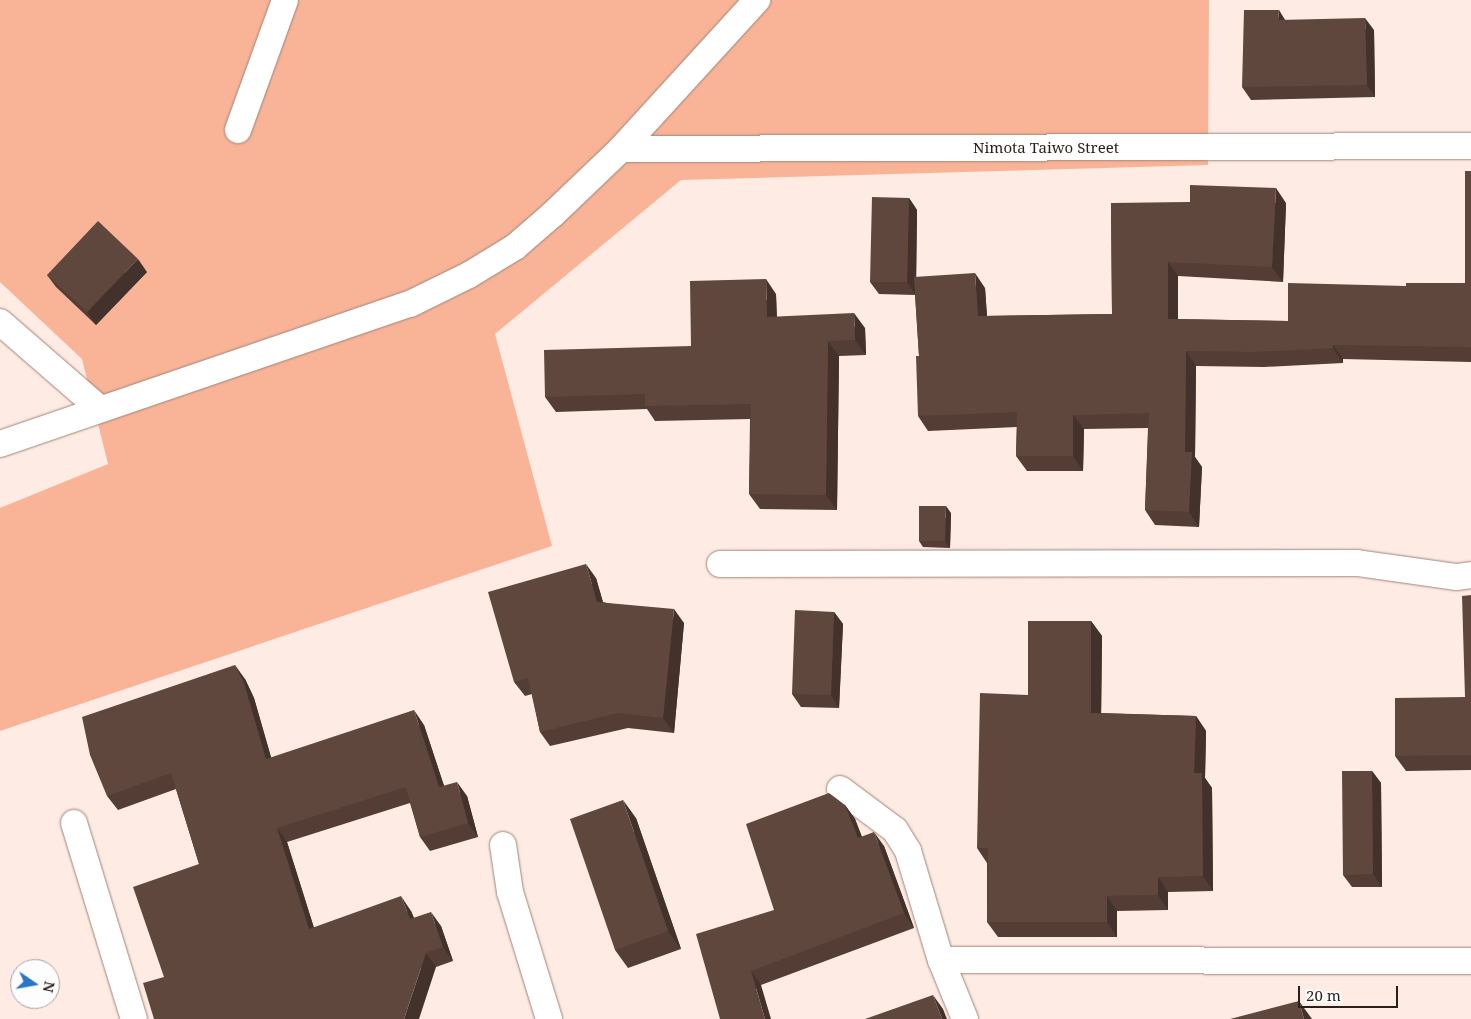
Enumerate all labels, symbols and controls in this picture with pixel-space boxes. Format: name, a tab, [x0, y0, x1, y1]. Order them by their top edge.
street label: Nimota Taiwo Street	[973, 139, 1119, 157]
north arrow	[10, 959, 60, 1009]
scale bar	[1301, 976, 1401, 1008]
text: N	[39, 980, 60, 994]
text: 20 m	[1306, 985, 1341, 1005]

